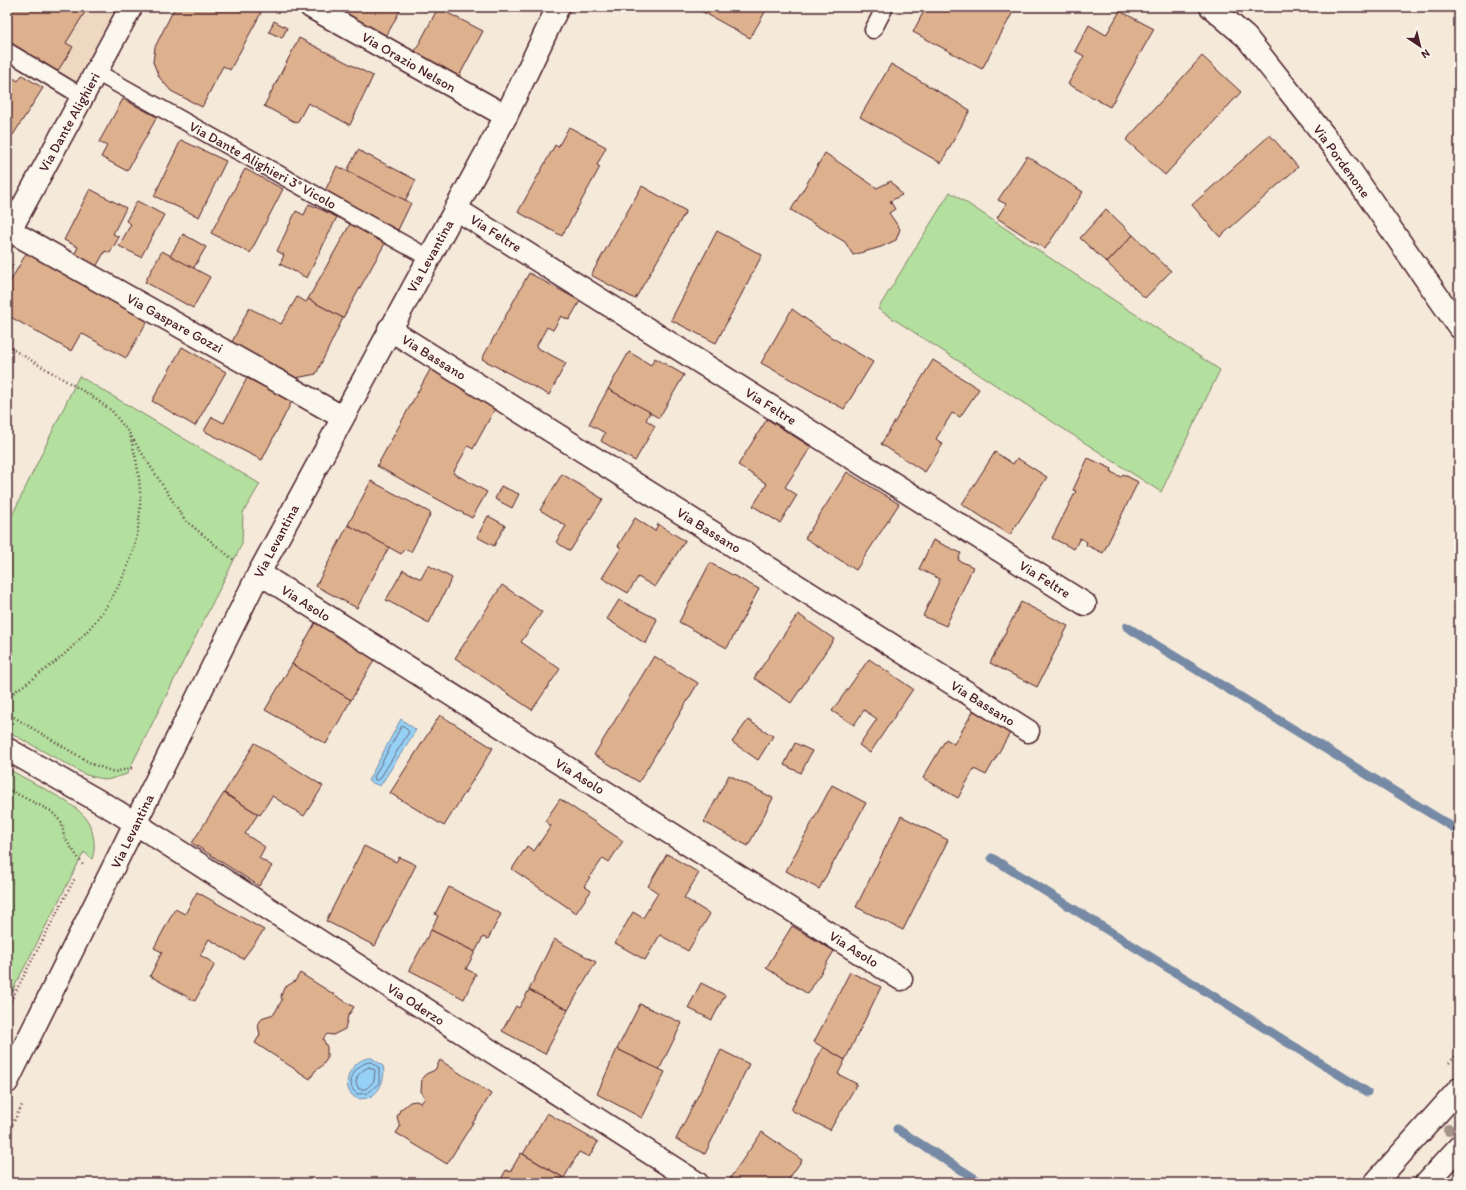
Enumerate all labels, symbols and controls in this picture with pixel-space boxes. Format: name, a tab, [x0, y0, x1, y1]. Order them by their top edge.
north arrow	[1400, 26, 1440, 66]
street label: Via Orazio Nelson	[359, 29, 459, 97]
text: N	[1419, 46, 1432, 61]
street label: Via Dante Alighieri	[35, 69, 104, 175]
street label: Via Dante Alighieri 3° Vicolo	[186, 118, 339, 213]
street label: Via Pordenone	[1309, 121, 1374, 201]
street label: Via Feltre	[467, 211, 525, 256]
street label: Via Levantina	[403, 216, 458, 296]
street label: Via Gaspare Gozzi	[123, 290, 226, 357]
street label: Via Bassano	[398, 331, 469, 384]
street label: Via Feltre	[742, 384, 800, 429]
street label: Via Levantina	[250, 501, 303, 581]
street label: Via Bassano	[673, 504, 744, 557]
street label: Via Feltre	[1016, 557, 1074, 602]
street label: Via Asolo	[278, 582, 334, 625]
street label: Via Bassano	[947, 677, 1018, 730]
street label: Via Asolo	[552, 755, 608, 798]
street label: Via Levantina	[107, 790, 158, 871]
street label: Via Asolo	[826, 928, 882, 971]
street label: Via Oderzo	[384, 980, 448, 1029]

